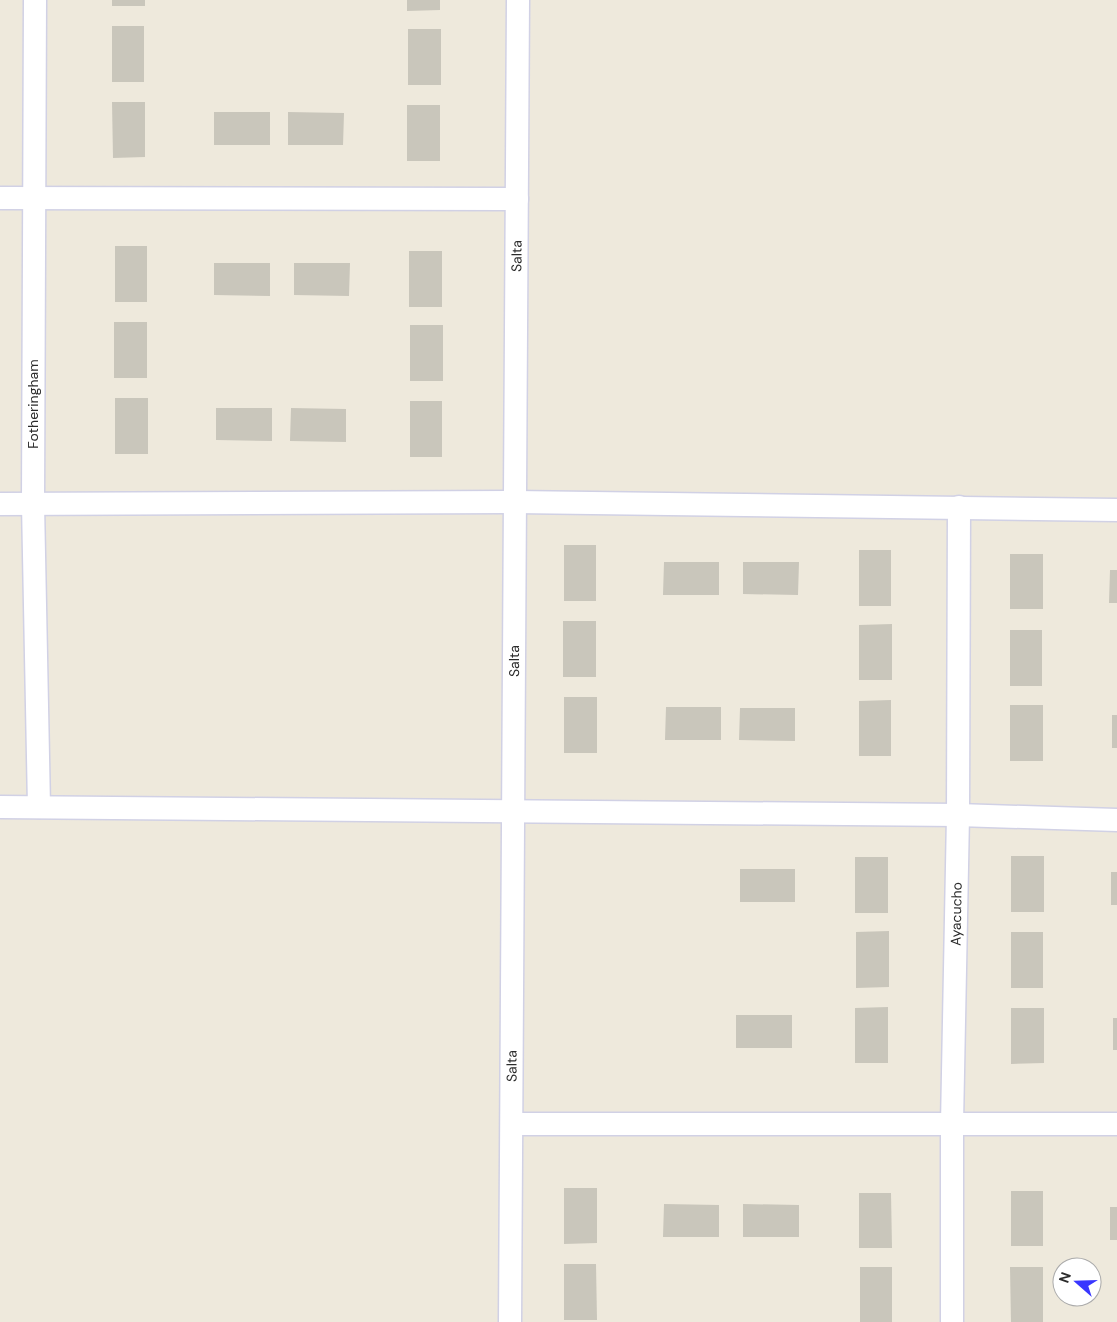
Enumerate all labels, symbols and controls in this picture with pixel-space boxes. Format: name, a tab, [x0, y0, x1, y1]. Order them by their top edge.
street label: Salta	[507, 240, 526, 272]
street label: Fotheringham	[24, 359, 42, 449]
street label: Salta	[505, 645, 523, 677]
street label: Ayacucho	[946, 882, 966, 946]
street label: Salta	[502, 1050, 521, 1082]
north arrow	[1052, 1257, 1102, 1307]
text: N	[1055, 1270, 1075, 1285]

